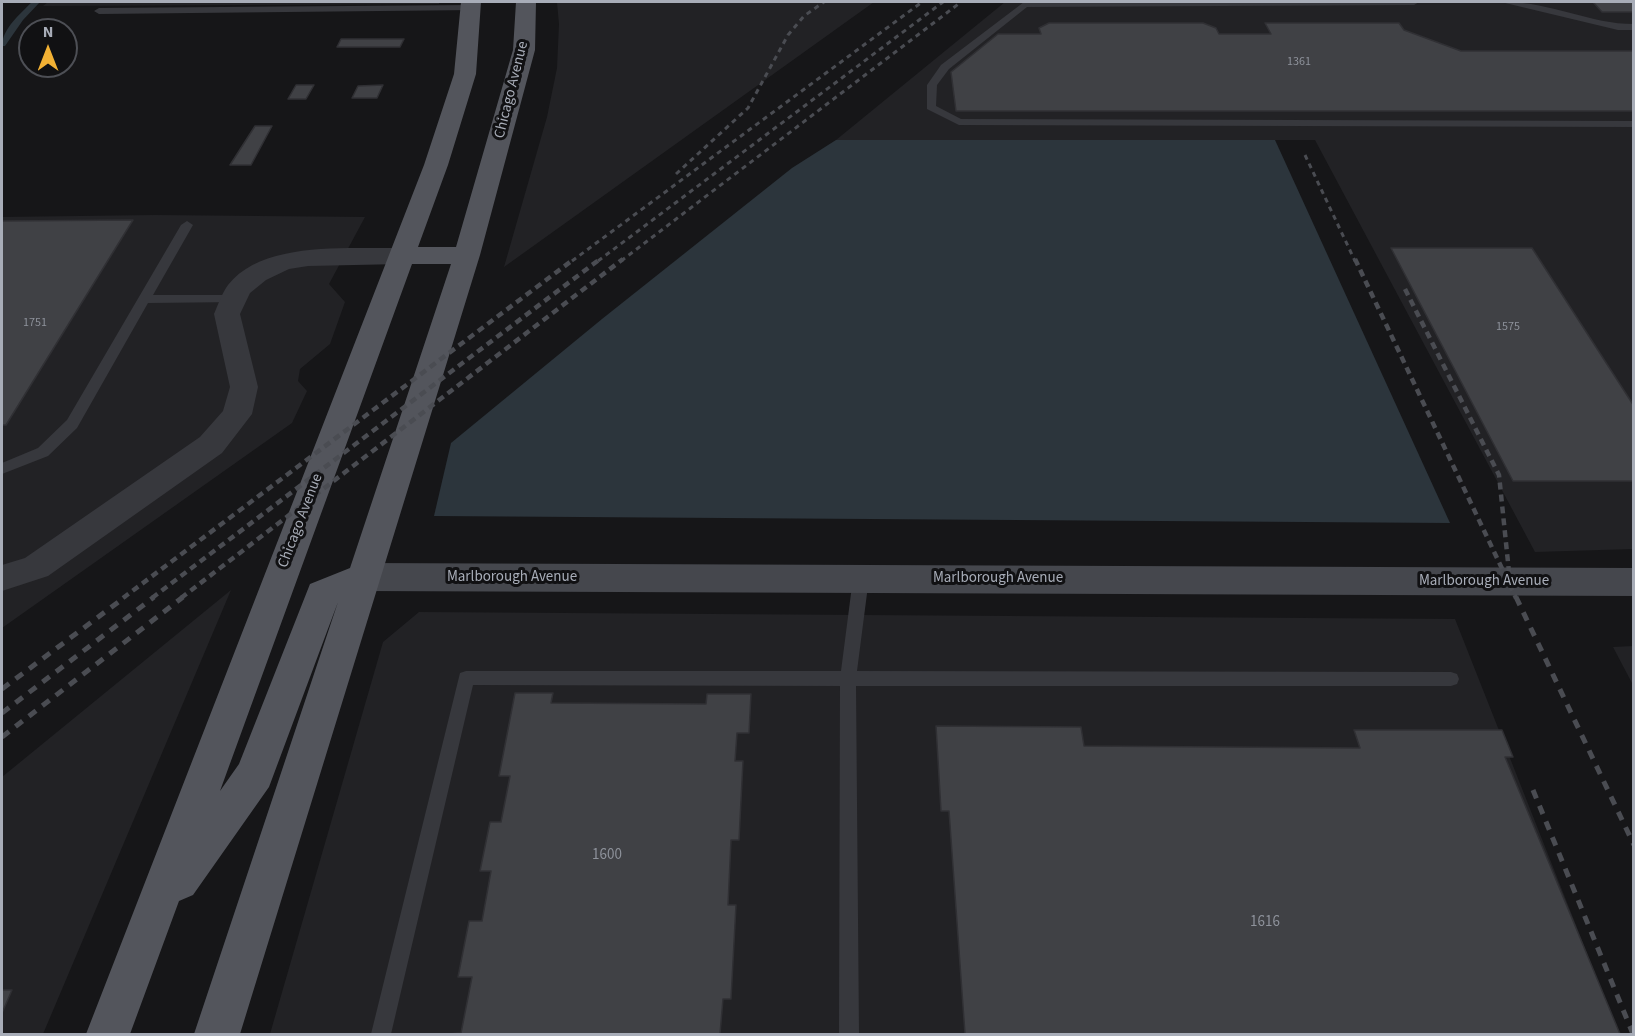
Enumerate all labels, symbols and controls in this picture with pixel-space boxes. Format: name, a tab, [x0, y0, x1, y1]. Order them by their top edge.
north arrow	[18, 18, 78, 78]
text: N	[43, 21, 53, 43]
street label: Chicago Avenue	[491, 40, 533, 140]
house number: 1361	[1287, 55, 1311, 69]
house number: 1751	[23, 316, 47, 330]
house number: 1575	[1496, 320, 1520, 334]
street label: Chicago Avenue	[275, 471, 327, 571]
street label: Marlborough Avenue	[447, 569, 577, 587]
street label: Marlborough Avenue	[933, 570, 1063, 588]
street label: Marlborough Avenue	[1419, 573, 1549, 591]
house number: 1600	[592, 847, 622, 865]
house number: 1616	[1250, 914, 1280, 932]

